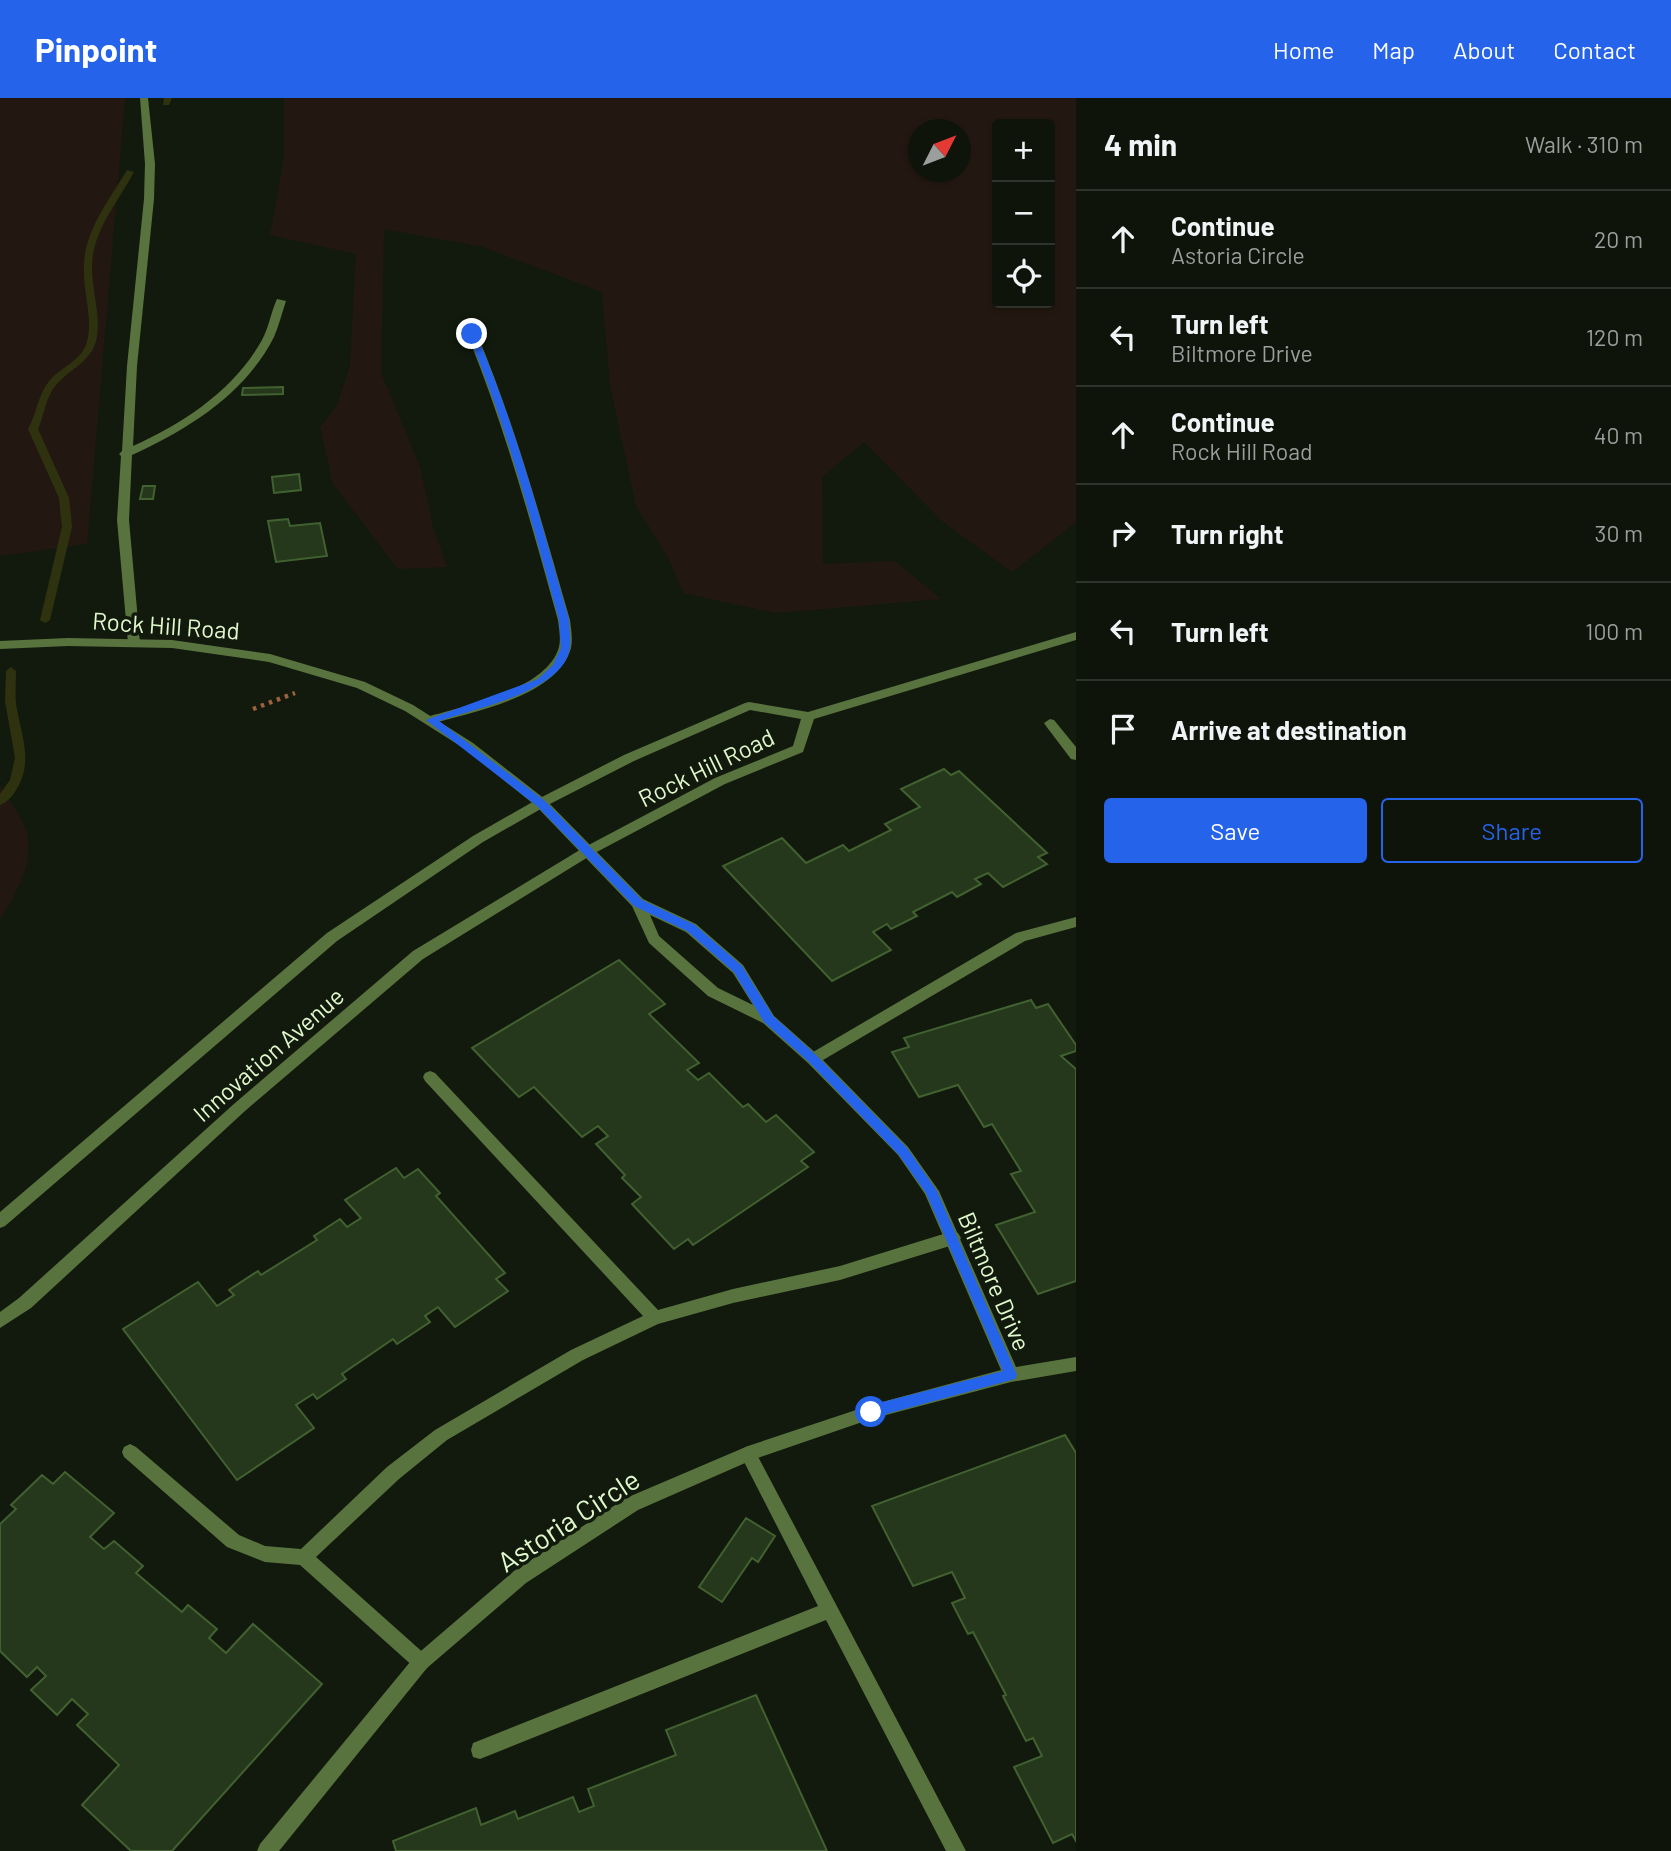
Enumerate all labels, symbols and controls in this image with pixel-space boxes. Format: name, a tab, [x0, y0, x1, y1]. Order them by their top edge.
text: Pinpoint	[35, 29, 157, 69]
text: Home	[1273, 35, 1334, 64]
text: Map	[1372, 35, 1415, 64]
text: About	[1453, 35, 1515, 64]
text: Contact	[1553, 35, 1636, 64]
north arrow	[908, 119, 971, 182]
map controls	[992, 119, 1055, 308]
button: +	[992, 119, 1055, 182]
text: 4 min	[1104, 126, 1177, 162]
text: Walk · 310 m	[1525, 130, 1643, 158]
button: −	[992, 182, 1055, 245]
text: Continue	[1171, 210, 1275, 241]
icon: ahead	[1104, 220, 1142, 258]
text: 20 m	[1594, 225, 1643, 253]
text: Astoria Circle	[1171, 241, 1305, 269]
button: locate	[992, 245, 1055, 308]
text: Turn left	[1171, 308, 1269, 339]
route end	[456, 318, 487, 349]
icon: left	[1104, 318, 1142, 356]
text: 120 m	[1586, 323, 1643, 351]
text: Biltmore Drive	[1171, 339, 1313, 367]
text: Continue	[1171, 406, 1275, 437]
icon: ahead	[1104, 416, 1142, 454]
text: 40 m	[1594, 421, 1643, 449]
text: Rock Hill Road	[1171, 437, 1313, 465]
icon: right	[1104, 514, 1142, 552]
text: Turn right	[1171, 518, 1284, 549]
text: 30 m	[1595, 519, 1643, 547]
street label: Rock Hill Road	[91, 605, 241, 645]
icon: left	[1104, 612, 1142, 650]
text: Turn left	[1171, 616, 1269, 647]
text: 100 m	[1585, 617, 1643, 645]
icon: arrive	[1104, 710, 1142, 748]
text: Arrive at destination	[1171, 714, 1407, 745]
street label: Rock Hill Road	[633, 722, 779, 812]
button: Save	[1104, 798, 1367, 863]
button: Share	[1381, 798, 1643, 863]
street label: Innovation Avenue	[187, 981, 349, 1127]
street label: Biltmore Drive	[953, 1207, 1037, 1355]
route start	[855, 1396, 886, 1427]
street label: Astoria Circle	[490, 1461, 646, 1579]

